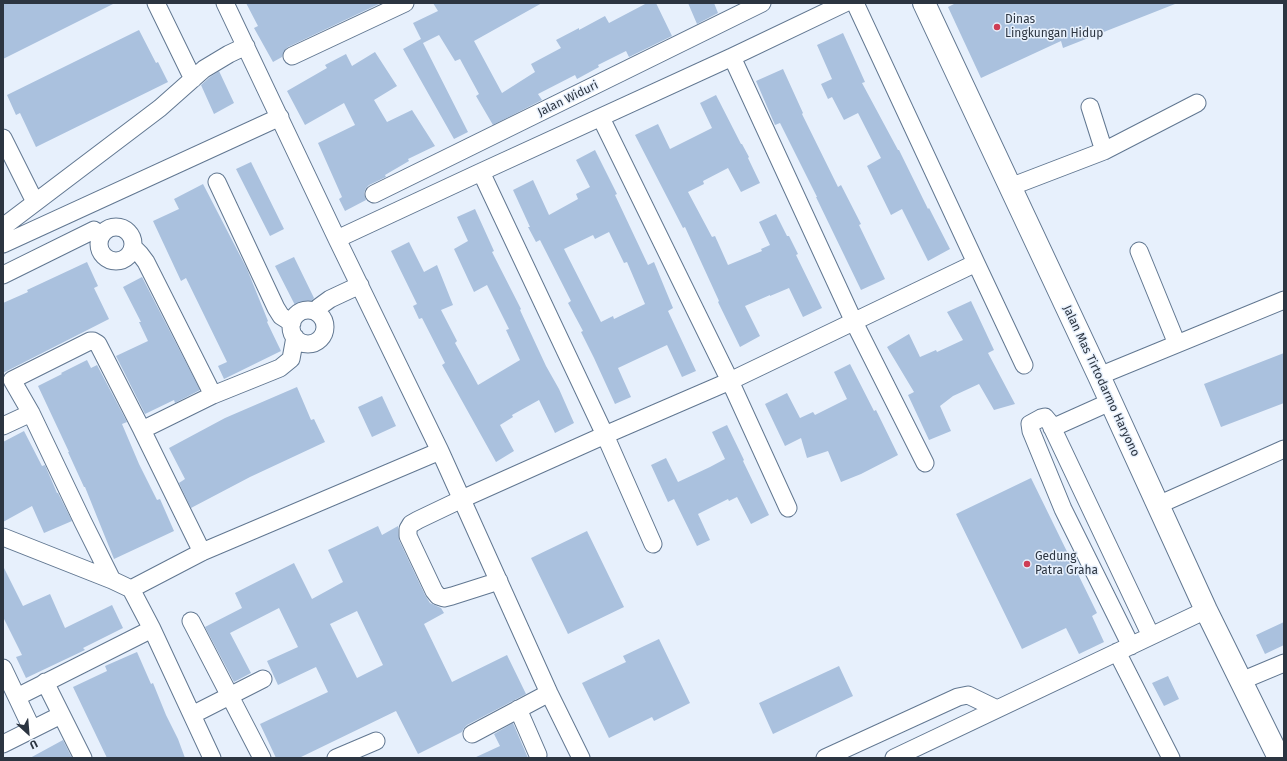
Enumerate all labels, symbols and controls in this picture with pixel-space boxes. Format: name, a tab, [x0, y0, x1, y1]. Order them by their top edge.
place label: Dinas Lingkungan Hidup	[1005, 13, 1103, 41]
marker: Dinas Lingkungan Hidup	[992, 22, 1002, 32]
street label: Jalan Widuri	[535, 78, 601, 120]
street label: Jalan Mas Tirtodarmo Haryono	[1060, 303, 1142, 459]
place label: Gedung Patra Graha	[1035, 550, 1098, 578]
marker: Gedung Patra Graha	[1022, 559, 1032, 569]
north arrow	[8, 713, 48, 753]
text: U	[27, 737, 40, 752]

